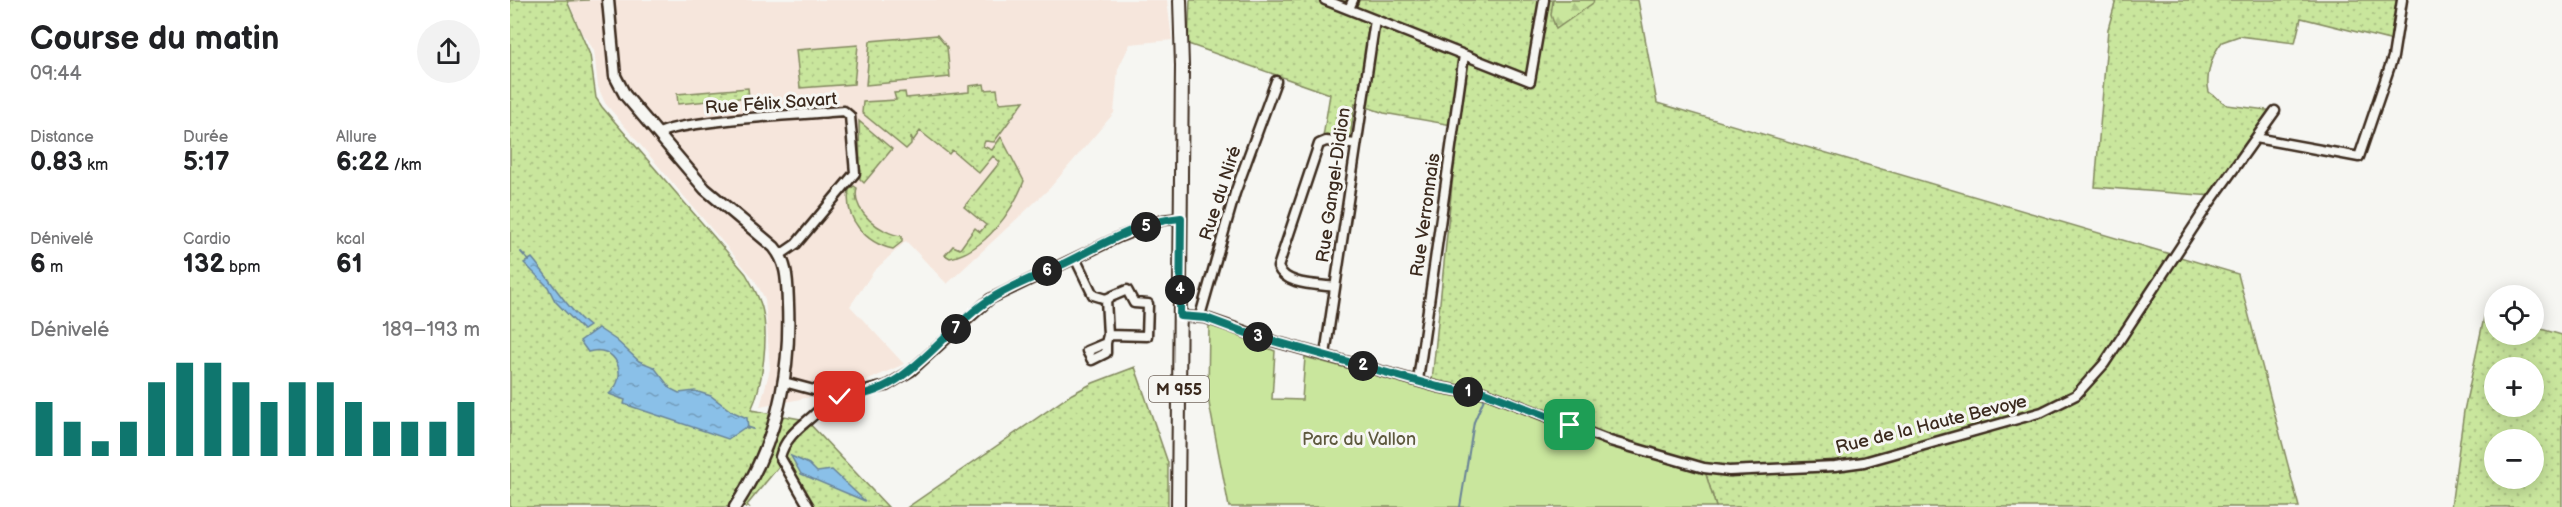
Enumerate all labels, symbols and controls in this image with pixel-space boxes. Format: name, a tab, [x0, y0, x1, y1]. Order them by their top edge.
text: Course du matin	[30, 19, 279, 59]
button: share	[417, 20, 480, 83]
text: 09:44	[30, 62, 82, 86]
street label: Rue Félix Savart	[704, 88, 838, 119]
street label: Rue Gangel-Didion	[1312, 106, 1355, 264]
text: Distance	[30, 128, 94, 147]
text: Durée	[183, 128, 228, 147]
text: Allure	[336, 128, 377, 147]
street label: Rue du Niré	[1195, 143, 1246, 243]
text: 0.83	[30, 147, 83, 178]
text: 5:17	[183, 147, 230, 178]
text: 6:22	[336, 147, 389, 178]
street label: Rue Verronnais	[1406, 152, 1445, 278]
text: km	[83, 156, 108, 175]
text: /km	[389, 156, 422, 175]
pin: 5	[1131, 212, 1161, 242]
text: 5	[1141, 217, 1151, 236]
text: Dénivelé	[30, 230, 93, 249]
text: Cardio	[183, 230, 231, 249]
text: kcal	[336, 230, 365, 249]
text: 6	[30, 249, 46, 280]
text: 132	[183, 249, 225, 280]
text: 61	[336, 249, 363, 280]
pin: 6	[1032, 256, 1062, 286]
text: m	[46, 258, 63, 277]
text: bpm	[225, 258, 261, 277]
text: 6	[1042, 261, 1052, 280]
pin: 4	[1165, 275, 1195, 305]
text: 4	[1175, 280, 1185, 299]
map controls	[2484, 285, 2544, 489]
button: locate	[2484, 285, 2544, 345]
pin: 7	[941, 314, 971, 344]
text: Dénivelé	[30, 318, 109, 342]
text: 189–193 m	[382, 318, 480, 342]
text: 7	[952, 319, 960, 338]
pin: 3	[1243, 322, 1273, 352]
text: 3	[1253, 327, 1263, 346]
pin: 2	[1348, 351, 1378, 381]
text: 2	[1358, 356, 1368, 375]
button: +	[2484, 357, 2544, 417]
pin	[814, 371, 865, 422]
road number: M 955	[1149, 376, 1209, 402]
pin: 1	[1453, 377, 1483, 407]
icon: check	[823, 380, 856, 413]
text: 1	[1465, 382, 1471, 401]
street label: Rue de la Haute Bevoye	[1833, 390, 2029, 458]
pin	[1544, 399, 1595, 450]
icon: arrive	[1553, 408, 1586, 441]
park label: Parc du Vallon	[1302, 429, 1416, 450]
button: −	[2484, 429, 2544, 489]

